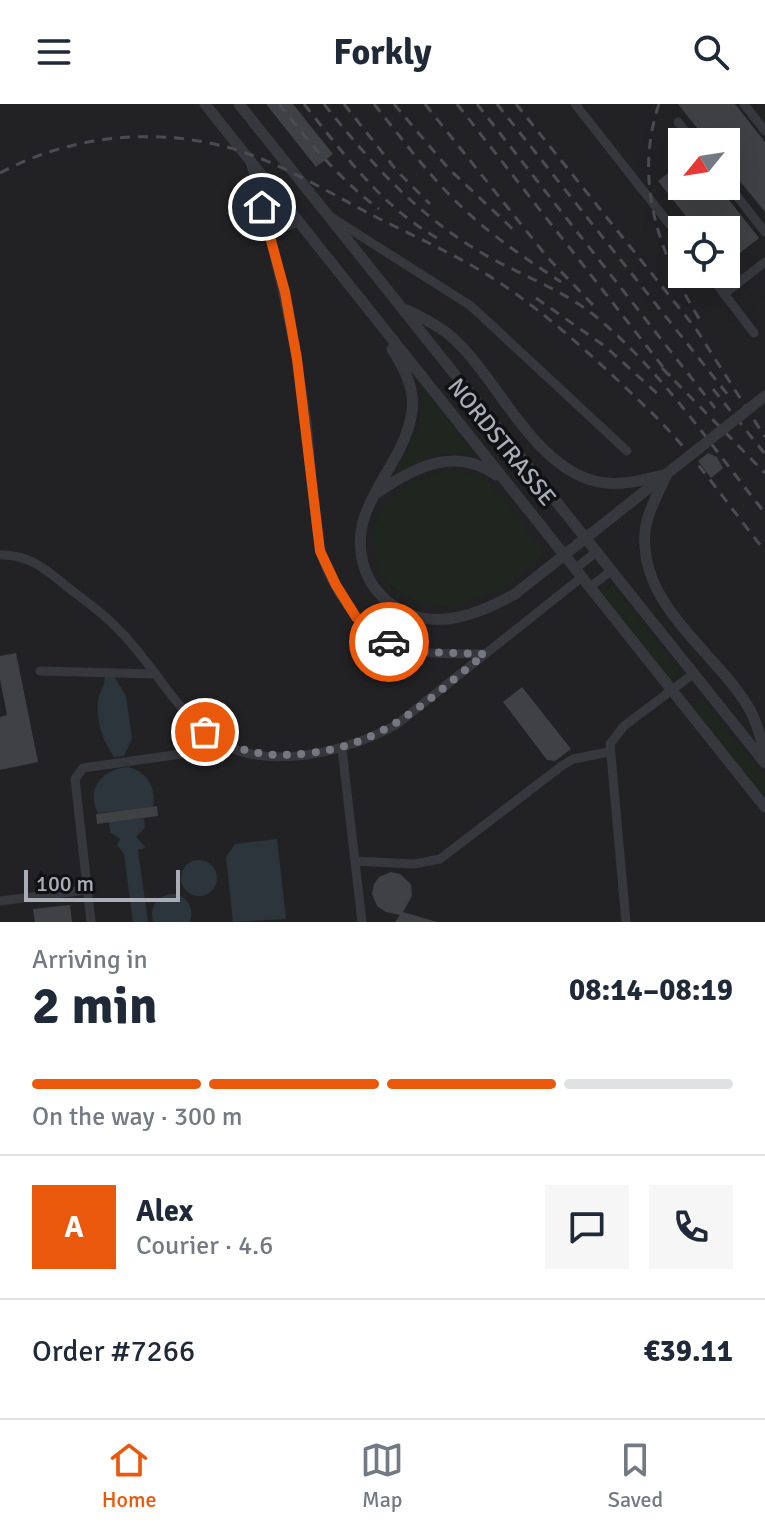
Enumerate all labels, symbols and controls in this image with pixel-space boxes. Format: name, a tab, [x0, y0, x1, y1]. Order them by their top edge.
icon: menu	[32, 30, 76, 74]
text: Forkly	[333, 30, 432, 75]
icon: search	[689, 30, 733, 74]
north arrow	[668, 128, 740, 200]
map controls	[668, 128, 740, 288]
pin	[228, 173, 296, 241]
icon: home	[240, 185, 284, 229]
button: locate	[668, 216, 740, 288]
street label: NORDSTRASSE	[441, 372, 563, 512]
courier	[349, 602, 429, 682]
icon: car	[367, 620, 411, 664]
pin	[171, 698, 239, 766]
icon: bag	[183, 710, 227, 754]
scale bar	[24, 866, 180, 902]
text: 100 m	[36, 870, 94, 897]
text: Arriving in	[32, 944, 148, 976]
text: 08:14–08:19	[569, 972, 733, 1009]
text: 2 min	[32, 974, 158, 1038]
text: On the way · 300 m	[32, 1101, 242, 1133]
button: chat	[545, 1185, 629, 1269]
button: phone	[649, 1185, 733, 1269]
text: Alex	[136, 1193, 193, 1230]
text: A	[64, 1209, 84, 1246]
text: Courier · 4.6	[136, 1230, 273, 1262]
text: Order #7266	[32, 1333, 195, 1370]
text: €39.11	[643, 1333, 733, 1370]
tab: Home	[102, 1438, 157, 1513]
tab: Map	[360, 1438, 404, 1513]
tab: Saved	[608, 1438, 663, 1513]

